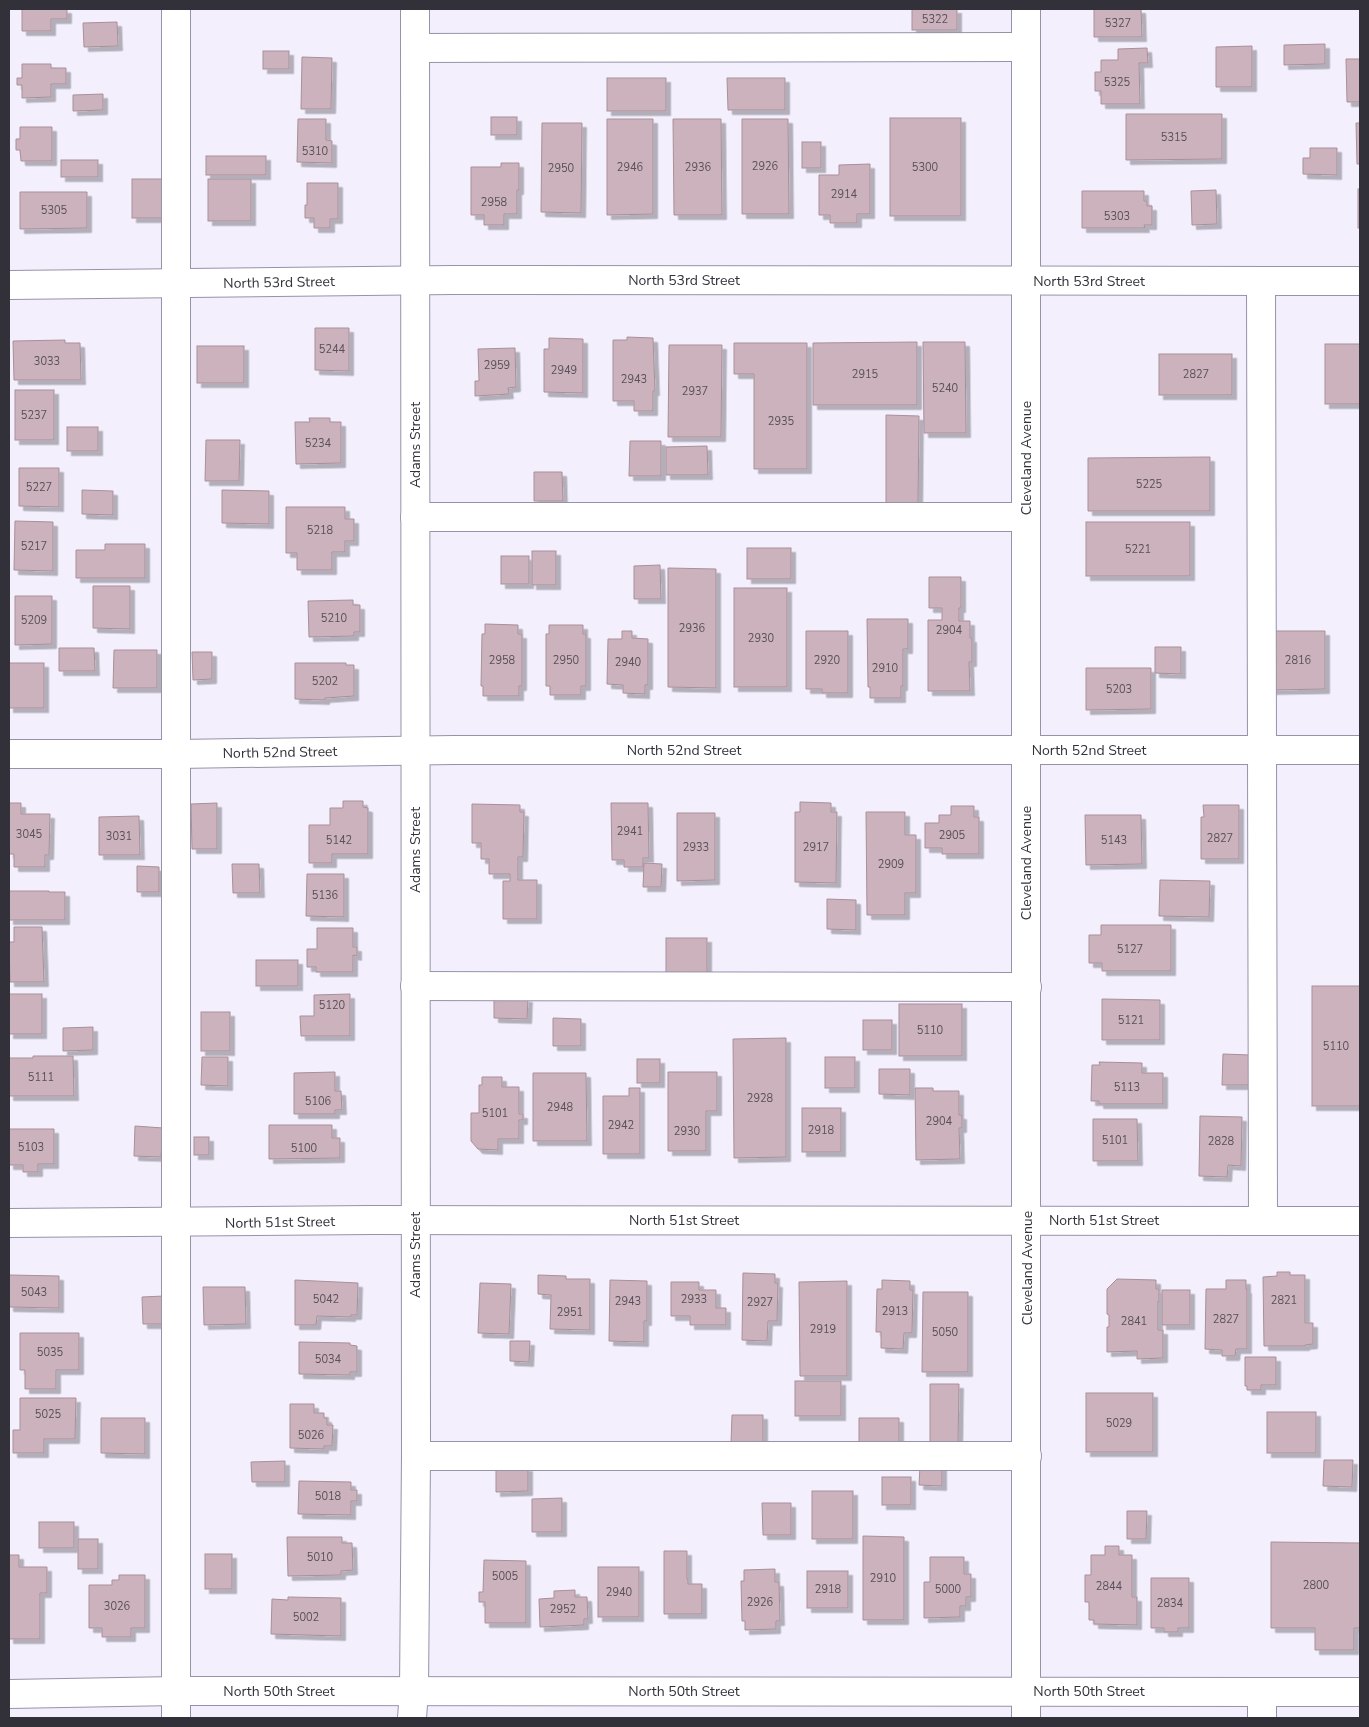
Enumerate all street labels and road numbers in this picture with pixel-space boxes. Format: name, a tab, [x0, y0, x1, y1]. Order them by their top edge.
street label: North 53rd Street	[628, 271, 740, 290]
street label: North 53rd Street	[223, 272, 335, 293]
street label: North 53rd Street	[1033, 272, 1145, 291]
street label: Cleveland Avenue	[1017, 401, 1036, 515]
street label: Adams Street	[406, 402, 425, 488]
street label: North 52nd Street	[627, 741, 741, 760]
street label: North 52nd Street	[1032, 741, 1146, 760]
street label: North 52nd Street	[223, 742, 338, 763]
street label: Cleveland Avenue	[1017, 806, 1036, 920]
street label: Adams Street	[406, 807, 425, 893]
street label: North 51st Street	[629, 1211, 739, 1230]
street label: Cleveland Avenue	[1018, 1211, 1037, 1325]
street label: North 51st Street	[1049, 1211, 1159, 1230]
street label: North 51st Street	[225, 1212, 335, 1233]
street label: Adams Street	[406, 1212, 425, 1298]
street label: North 50th Street	[223, 1682, 335, 1701]
street label: North 50th Street	[628, 1682, 740, 1701]
street label: North 50th Street	[1033, 1682, 1145, 1701]

